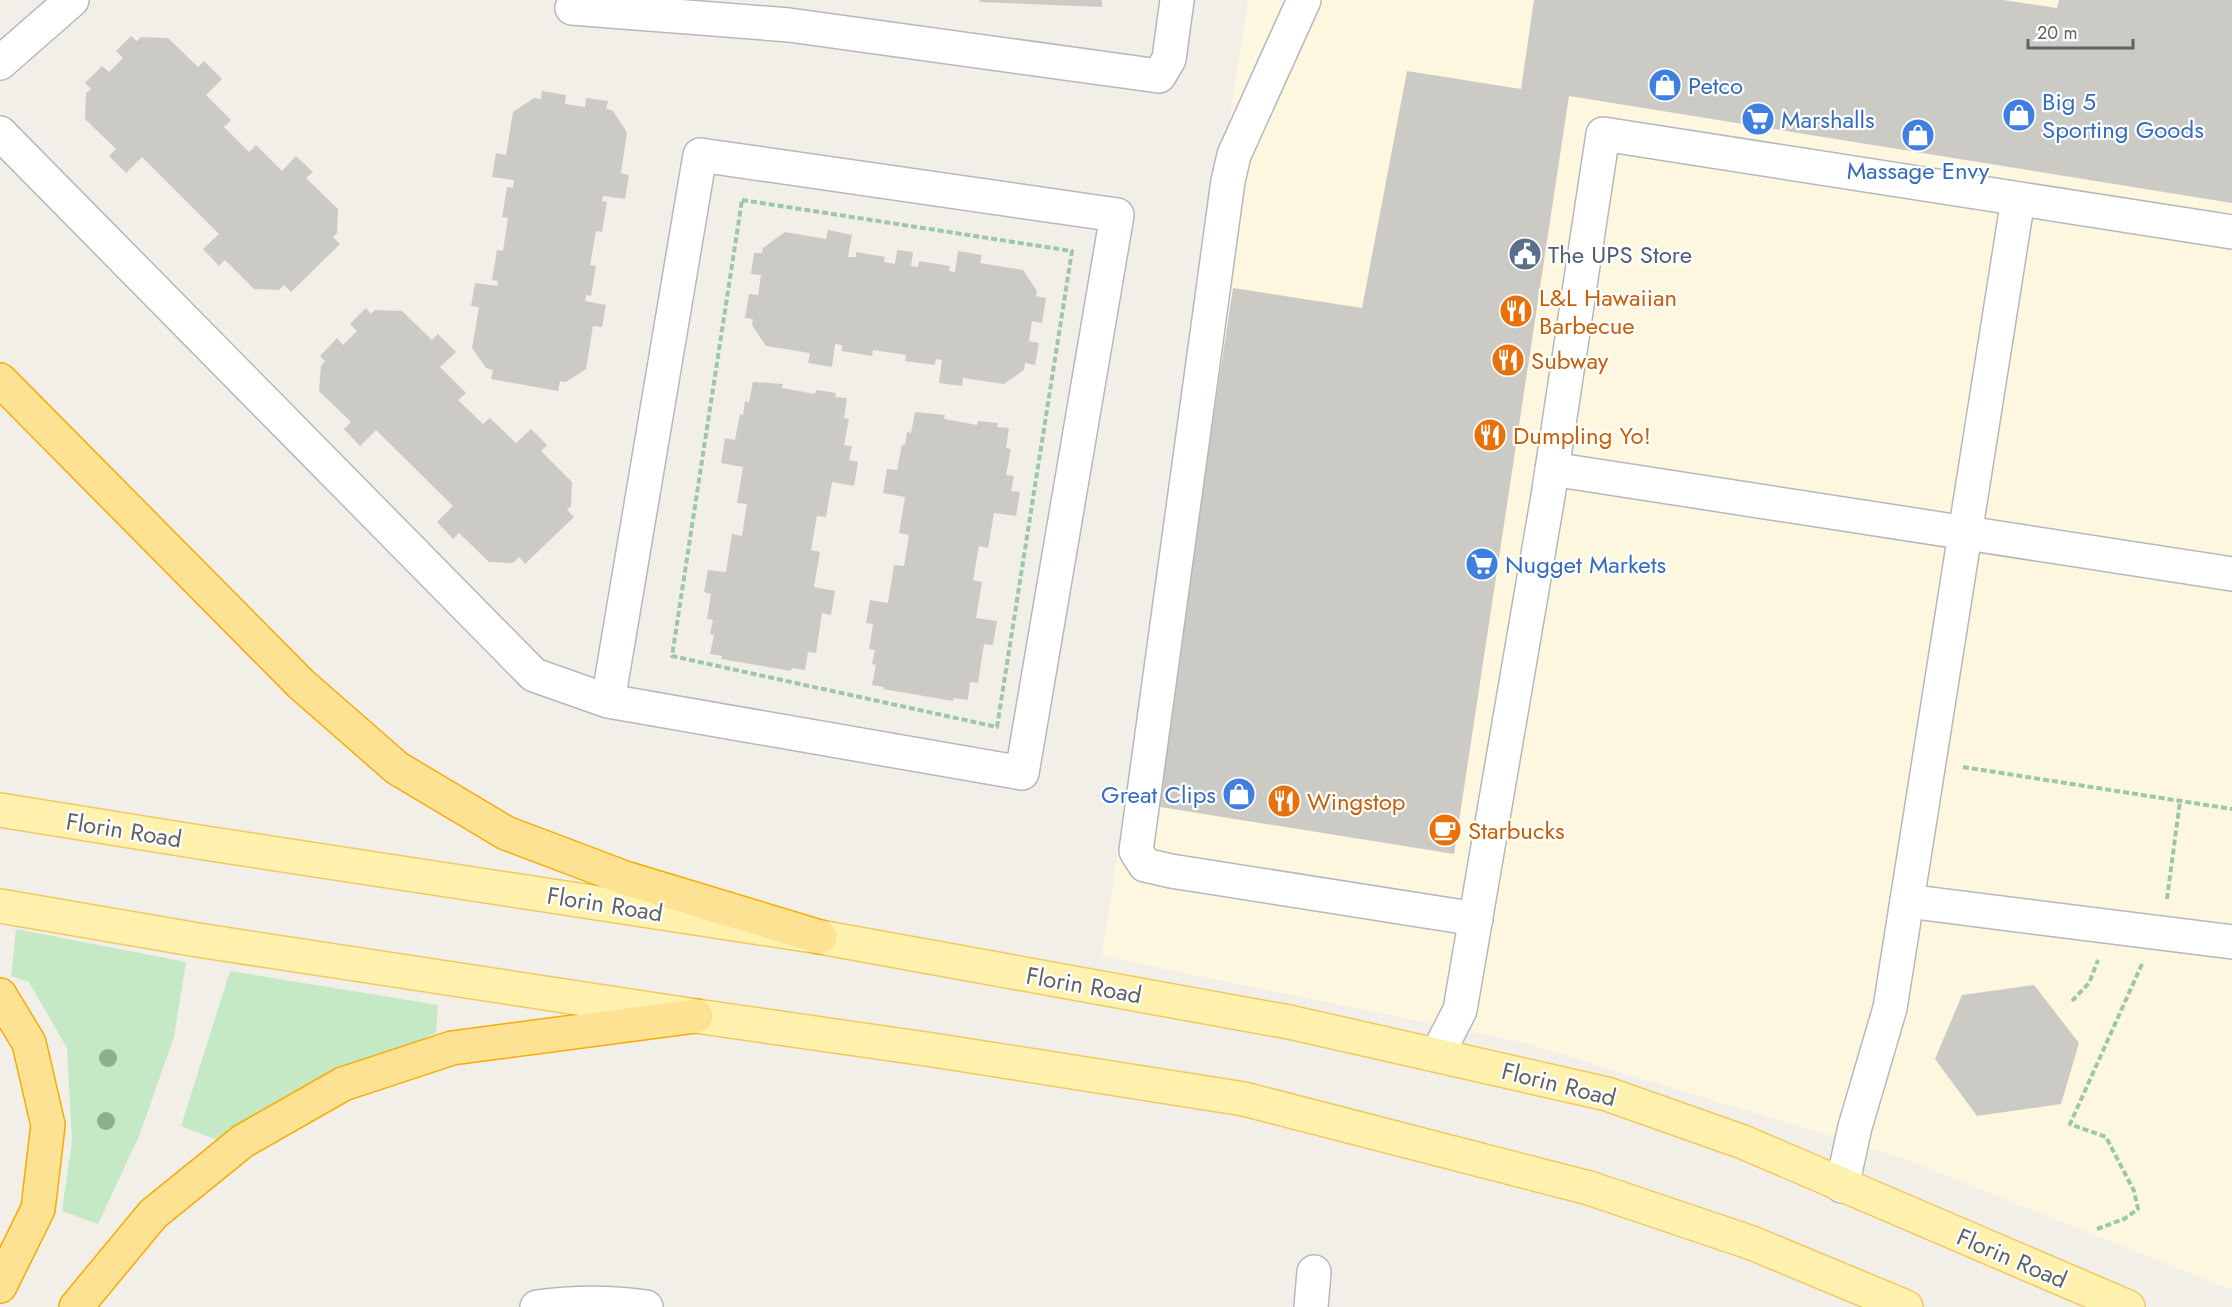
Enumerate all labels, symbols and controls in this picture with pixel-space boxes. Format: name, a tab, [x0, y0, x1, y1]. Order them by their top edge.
scale bar	[2028, 12, 2133, 50]
text: 20 m	[2037, 20, 2077, 46]
shop icon: Petco	[1647, 67, 1683, 103]
place label: Petco	[1688, 68, 1743, 103]
place label: Big 5 Sporting Goods	[2042, 84, 2204, 147]
shop icon: Big 5 Sporting Goods	[2001, 97, 2037, 133]
supermarket icon: Marshalls	[1740, 101, 1776, 137]
place label: Marshalls	[1781, 102, 1875, 137]
shop icon: Massage Envy	[1900, 117, 1936, 153]
place label: Massage Envy	[1847, 153, 1990, 188]
public building icon: The UPS Store	[1507, 236, 1543, 272]
place label: The UPS Store	[1548, 237, 1692, 272]
place label: L&L Hawaiian Barbecue	[1539, 280, 1677, 343]
restaurant icon: L&L Hawaiian Barbecue	[1498, 293, 1534, 329]
restaurant icon: Subway	[1490, 342, 1526, 378]
place label: Subway	[1531, 343, 1609, 378]
restaurant icon: Dumpling Yo!	[1472, 417, 1508, 453]
place label: Dumpling Yo!	[1513, 418, 1651, 453]
supermarket icon: Nugget Markets	[1464, 546, 1500, 582]
place label: Nugget Markets	[1505, 547, 1666, 582]
shop icon: Great Clips	[1221, 776, 1257, 812]
place label: Great Clips	[1101, 777, 1216, 812]
restaurant icon: Wingstop	[1266, 783, 1302, 819]
place label: Wingstop	[1307, 784, 1406, 819]
street label: Florin Road	[64, 804, 184, 856]
cafe icon: Starbucks	[1427, 812, 1463, 848]
place label: Starbucks	[1468, 813, 1565, 848]
street label: Florin Road	[545, 878, 665, 930]
street label: Florin Road	[1024, 958, 1144, 1012]
street label: Florin Road	[1498, 1053, 1620, 1115]
street label: Florin Road	[1951, 1219, 2073, 1297]

